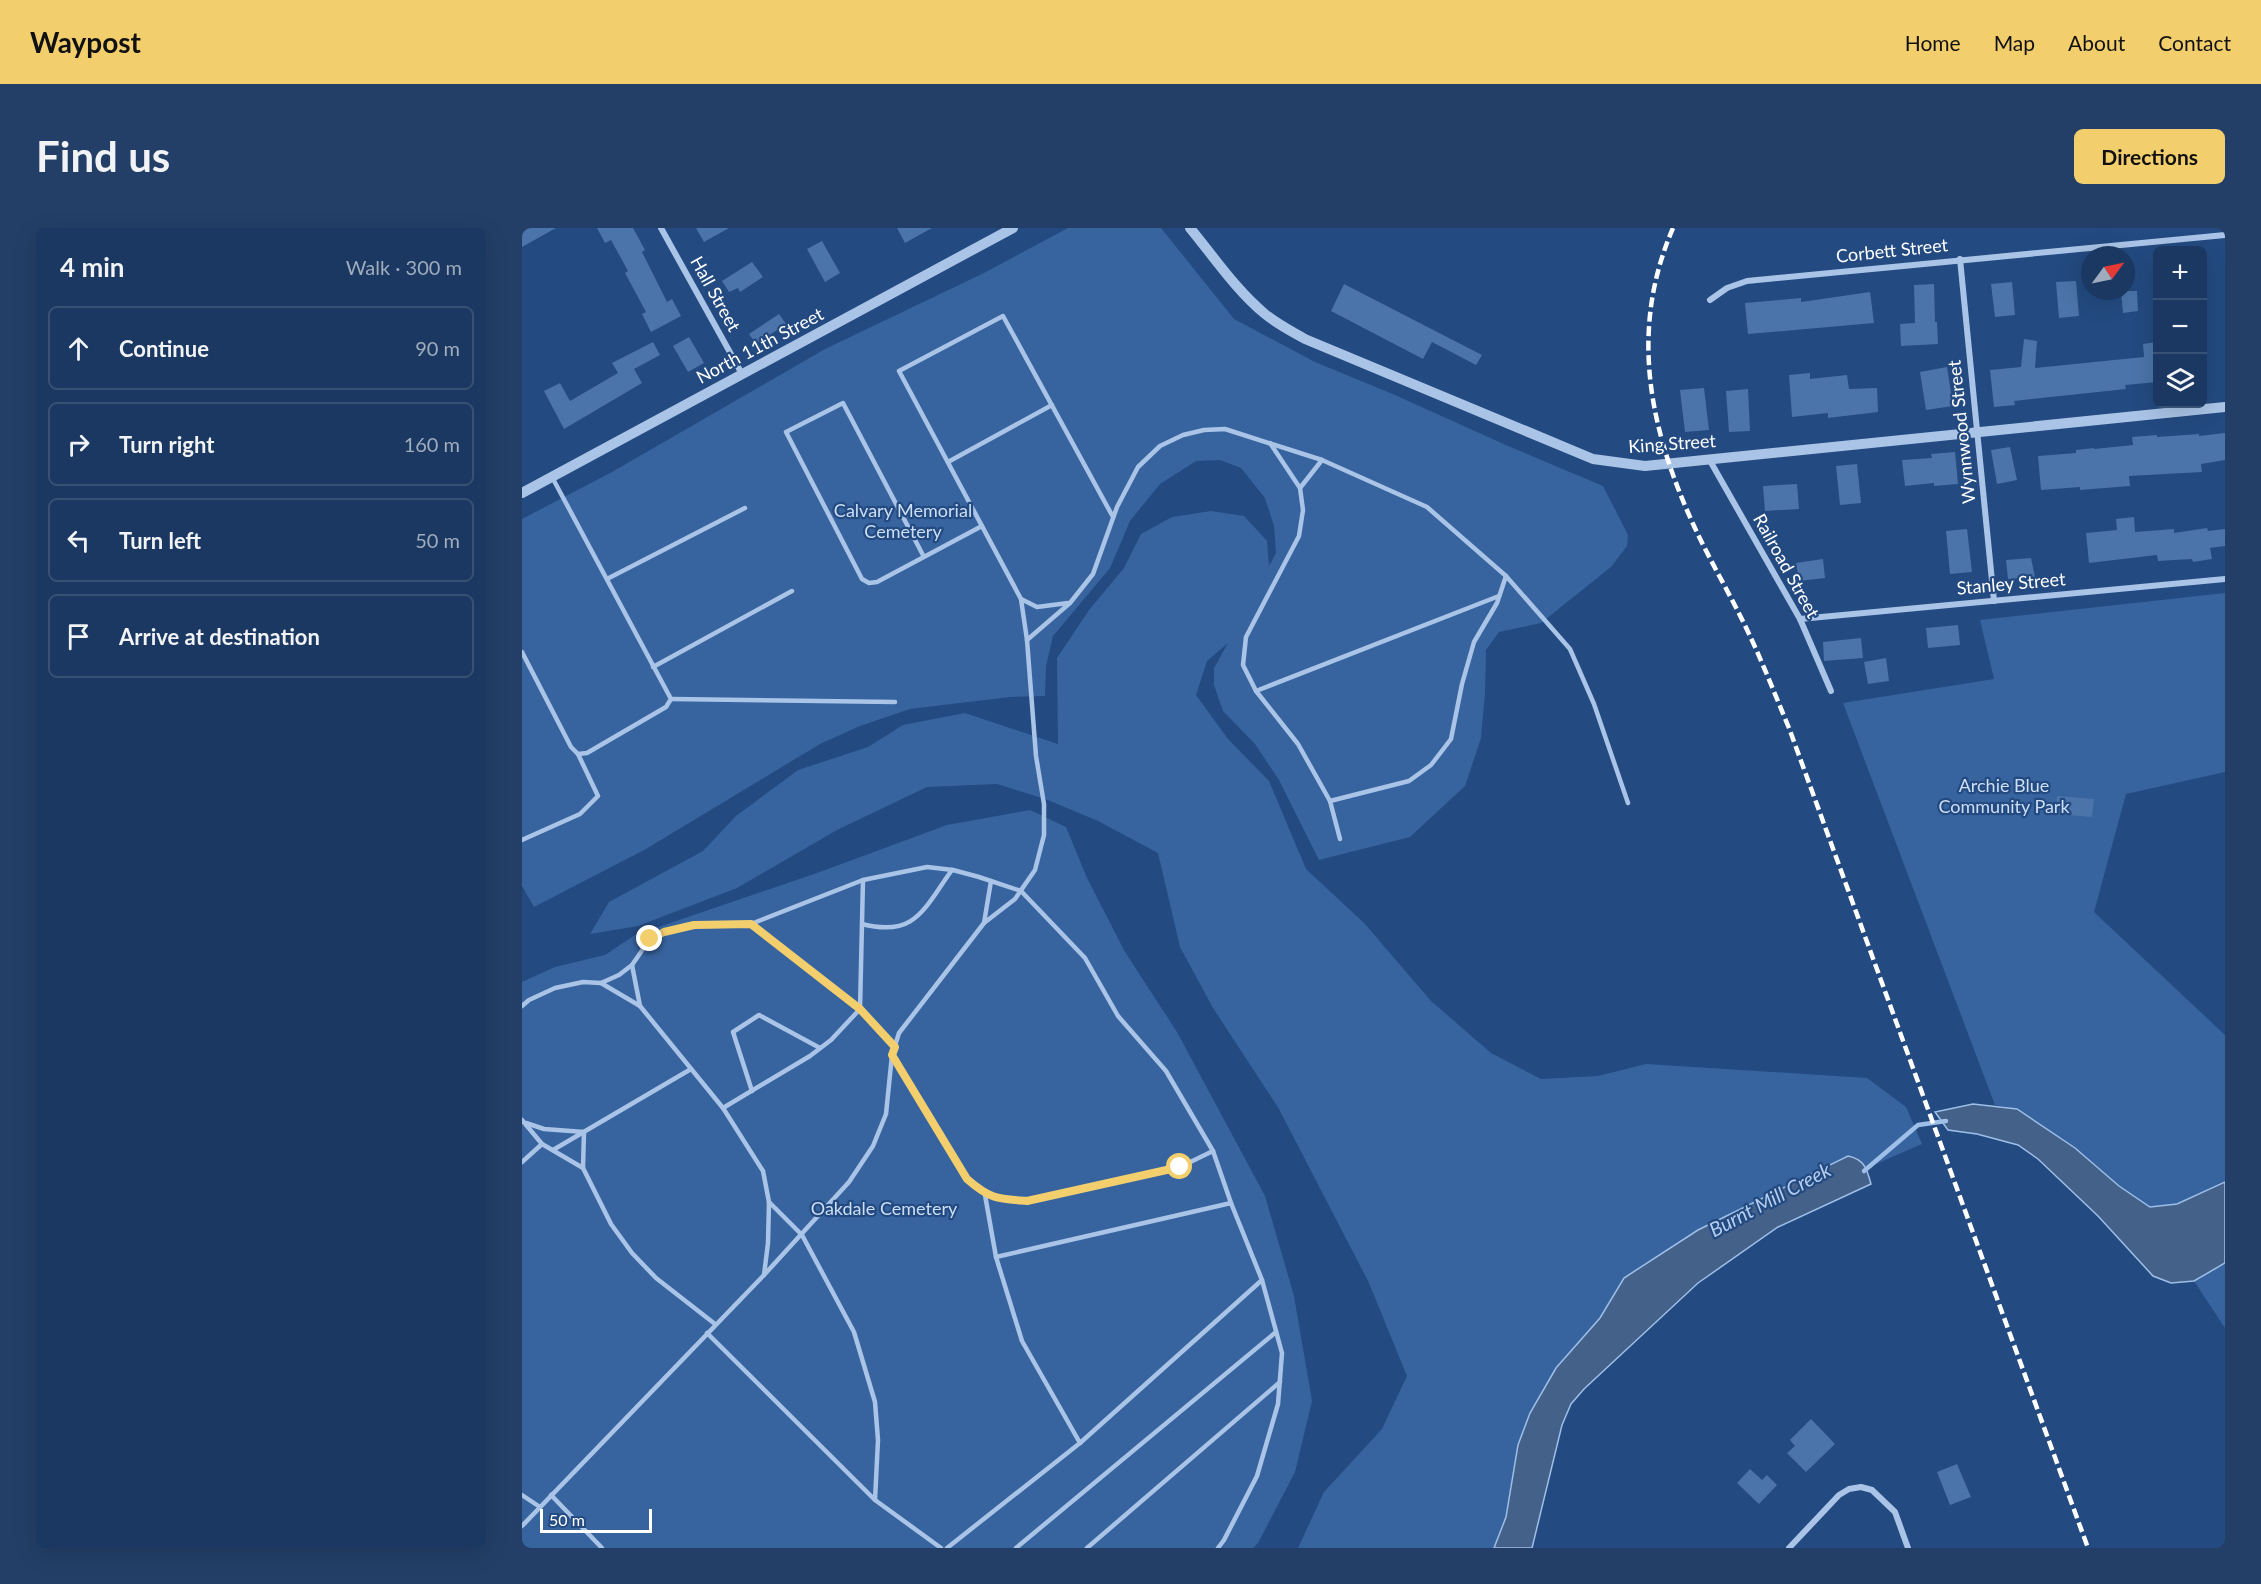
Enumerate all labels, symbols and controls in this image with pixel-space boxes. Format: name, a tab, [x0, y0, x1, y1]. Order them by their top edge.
text: Waypost	[30, 25, 141, 59]
text: Home	[1905, 30, 1961, 55]
text: Map	[1994, 30, 2035, 55]
text: About	[2068, 30, 2125, 55]
text: Contact	[2158, 30, 2231, 55]
button: Directions	[2074, 129, 2225, 184]
text: Find us	[36, 131, 170, 181]
street label: Corbett Street	[1835, 233, 1949, 267]
north arrow	[2081, 246, 2135, 300]
map controls	[2153, 246, 2207, 408]
button: +	[2153, 246, 2207, 300]
text: 4 min	[60, 251, 124, 283]
street label: Hall Street	[686, 252, 746, 336]
text: Walk · 300 m	[346, 255, 462, 279]
button: −	[2153, 300, 2207, 354]
street label: North 11th Street	[692, 302, 827, 388]
icon: ahead	[62, 332, 95, 365]
text: Continue	[119, 335, 209, 362]
text: 90 m	[415, 336, 460, 360]
button: layers	[2153, 354, 2207, 408]
street label: Wynnwood Street	[1942, 359, 1979, 505]
icon: right	[62, 428, 95, 461]
street label: King Street	[1627, 429, 1717, 457]
text: Turn right	[119, 431, 214, 458]
text: 160 m	[404, 432, 460, 456]
park label: Calvary Memorial Cemetery	[834, 499, 972, 542]
street label: Railroad Street	[1749, 509, 1825, 622]
icon: left	[62, 524, 95, 557]
text: Turn left	[119, 527, 201, 554]
text: 50 m	[415, 528, 460, 552]
street label: Stanley Street	[1956, 567, 2067, 599]
icon: arrive	[62, 620, 95, 653]
text: Arrive at destination	[119, 623, 320, 650]
park label: Archie Blue Community Park	[1938, 774, 2070, 817]
route end	[636, 925, 662, 951]
route start	[1166, 1153, 1192, 1179]
water label: Burnt Mill Creek	[1705, 1157, 1835, 1241]
park label: Oakdale Cemetery	[811, 1197, 958, 1219]
scale bar	[540, 1506, 652, 1534]
text: 50 m	[549, 1510, 585, 1529]

